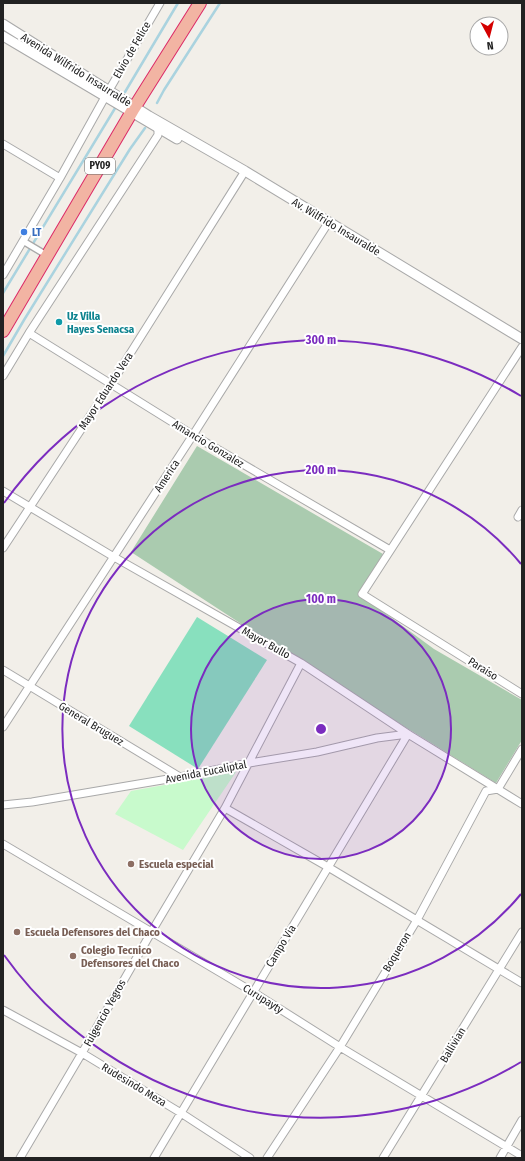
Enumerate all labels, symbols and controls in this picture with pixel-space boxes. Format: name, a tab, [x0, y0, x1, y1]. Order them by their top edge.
north arrow	[469, 16, 509, 56]
street label: Elvio de Felice	[111, 19, 153, 81]
street label: Avenida Wilfrido Insaurralde	[18, 31, 134, 109]
text: N	[486, 39, 494, 52]
road number: PY09	[85, 158, 115, 174]
street label: Av. Wilfrido Insauralde	[289, 195, 383, 259]
place label: LT	[32, 226, 42, 239]
marker: LT	[19, 227, 29, 237]
place label: Uz Villa Hayes Senacsa	[67, 310, 135, 336]
marker: Uz Villa Hayes Senacsa	[54, 317, 64, 327]
text: 300 m	[305, 333, 336, 347]
street label: Mayor Eduardo Vera	[76, 350, 136, 432]
street label: Amancio Gonzalez	[170, 418, 247, 471]
street label: America	[152, 457, 182, 495]
text: 200 m	[305, 463, 336, 477]
text: 100 m	[306, 592, 336, 606]
street label: Mayor Bullo	[239, 624, 293, 662]
street label: Paraiso	[466, 655, 500, 683]
street label: General Bruguez	[56, 700, 126, 749]
centre of rings	[314, 722, 328, 736]
street label: Avenida Eucaliptal	[164, 758, 248, 786]
place label: Escuela especial	[139, 858, 215, 871]
marker: Escuela especial	[126, 859, 136, 869]
street label: Campo Via	[263, 922, 299, 970]
place label: Escuela Defensores del Chaco	[25, 926, 160, 939]
marker: Escuela Defensores del Chaco	[12, 927, 22, 937]
street label: Boqueron	[380, 930, 414, 974]
place label: Colegio Tecnico Defensores del Chaco	[81, 944, 179, 970]
marker: Colegio Tecnico Defensores del Chaco	[68, 951, 78, 961]
street label: Fulgencio Yegros	[81, 977, 129, 1049]
street label: Curupayty	[240, 982, 286, 1017]
street label: Ballivian	[437, 1025, 469, 1065]
street label: Rudesindo Meza	[99, 1061, 169, 1109]

